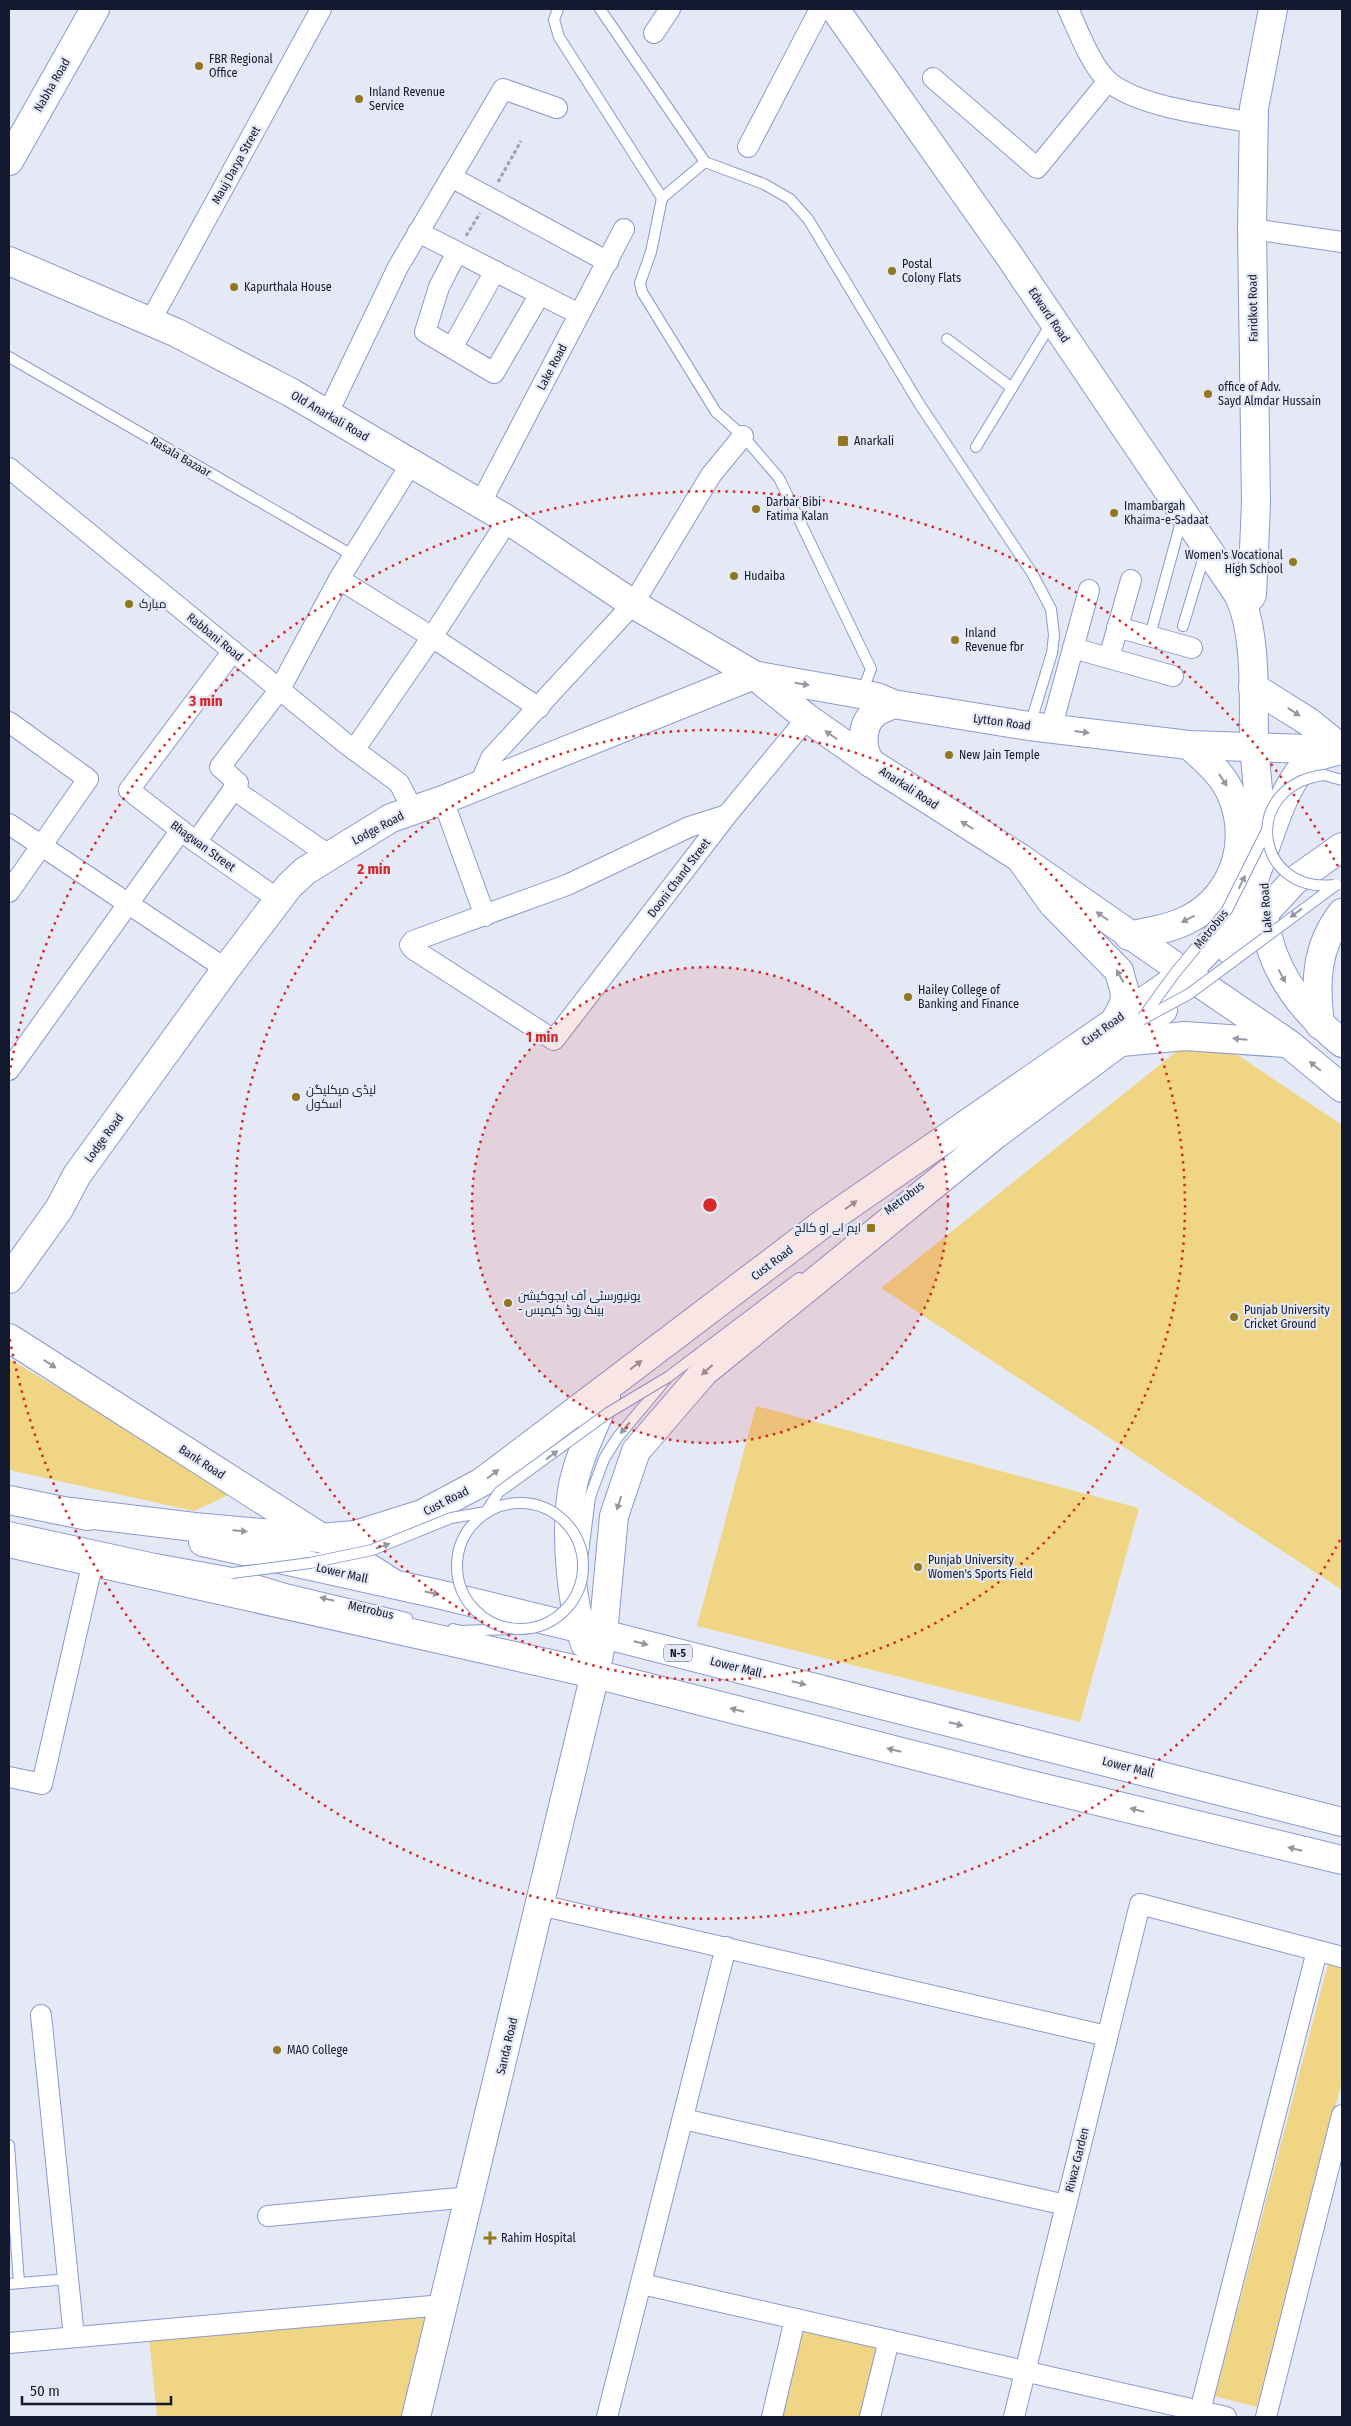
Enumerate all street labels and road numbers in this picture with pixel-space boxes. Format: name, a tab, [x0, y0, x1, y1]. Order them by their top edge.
street label: Nabha Road	[31, 56, 73, 114]
street label: Mauj Darya Street	[209, 124, 263, 206]
street label: Faridkot Road	[1245, 274, 1261, 342]
street label: Edward Road	[1025, 285, 1073, 345]
street label: Lake Road	[534, 342, 570, 392]
street label: Old Anarkali Road	[289, 388, 371, 444]
street label: Rasala Bazaar	[148, 434, 215, 480]
street label: Rabbani Road	[184, 610, 246, 664]
street label: Lytton Road	[972, 711, 1032, 733]
street label: Anarkali Road	[877, 764, 941, 812]
street label: Lodge Road	[350, 808, 406, 848]
street label: Bhagwan Street	[168, 818, 238, 874]
street label: Dooni Chand Street	[645, 836, 713, 920]
street label: Lake Road	[1257, 882, 1275, 934]
street label: Metrobus	[1191, 907, 1231, 951]
street label: Cust Road	[1079, 1009, 1127, 1049]
street label: Lodge Road	[82, 1111, 126, 1165]
street label: Metrobus	[881, 1178, 927, 1218]
street label: Cust Road	[748, 1243, 796, 1283]
street label: Bank Road	[176, 1442, 228, 1482]
street label: Cust Road	[421, 1484, 471, 1518]
street label: Lower Mall	[315, 1560, 369, 1586]
street label: Metrobus	[347, 1598, 395, 1622]
road number: N-5	[664, 1645, 692, 1662]
street label: Lower Mall	[709, 1654, 763, 1680]
street label: Lower Mall	[1101, 1754, 1155, 1780]
street label: Sanda Road	[494, 2016, 520, 2076]
street label: Riwaz Garden	[1062, 2126, 1092, 2194]

